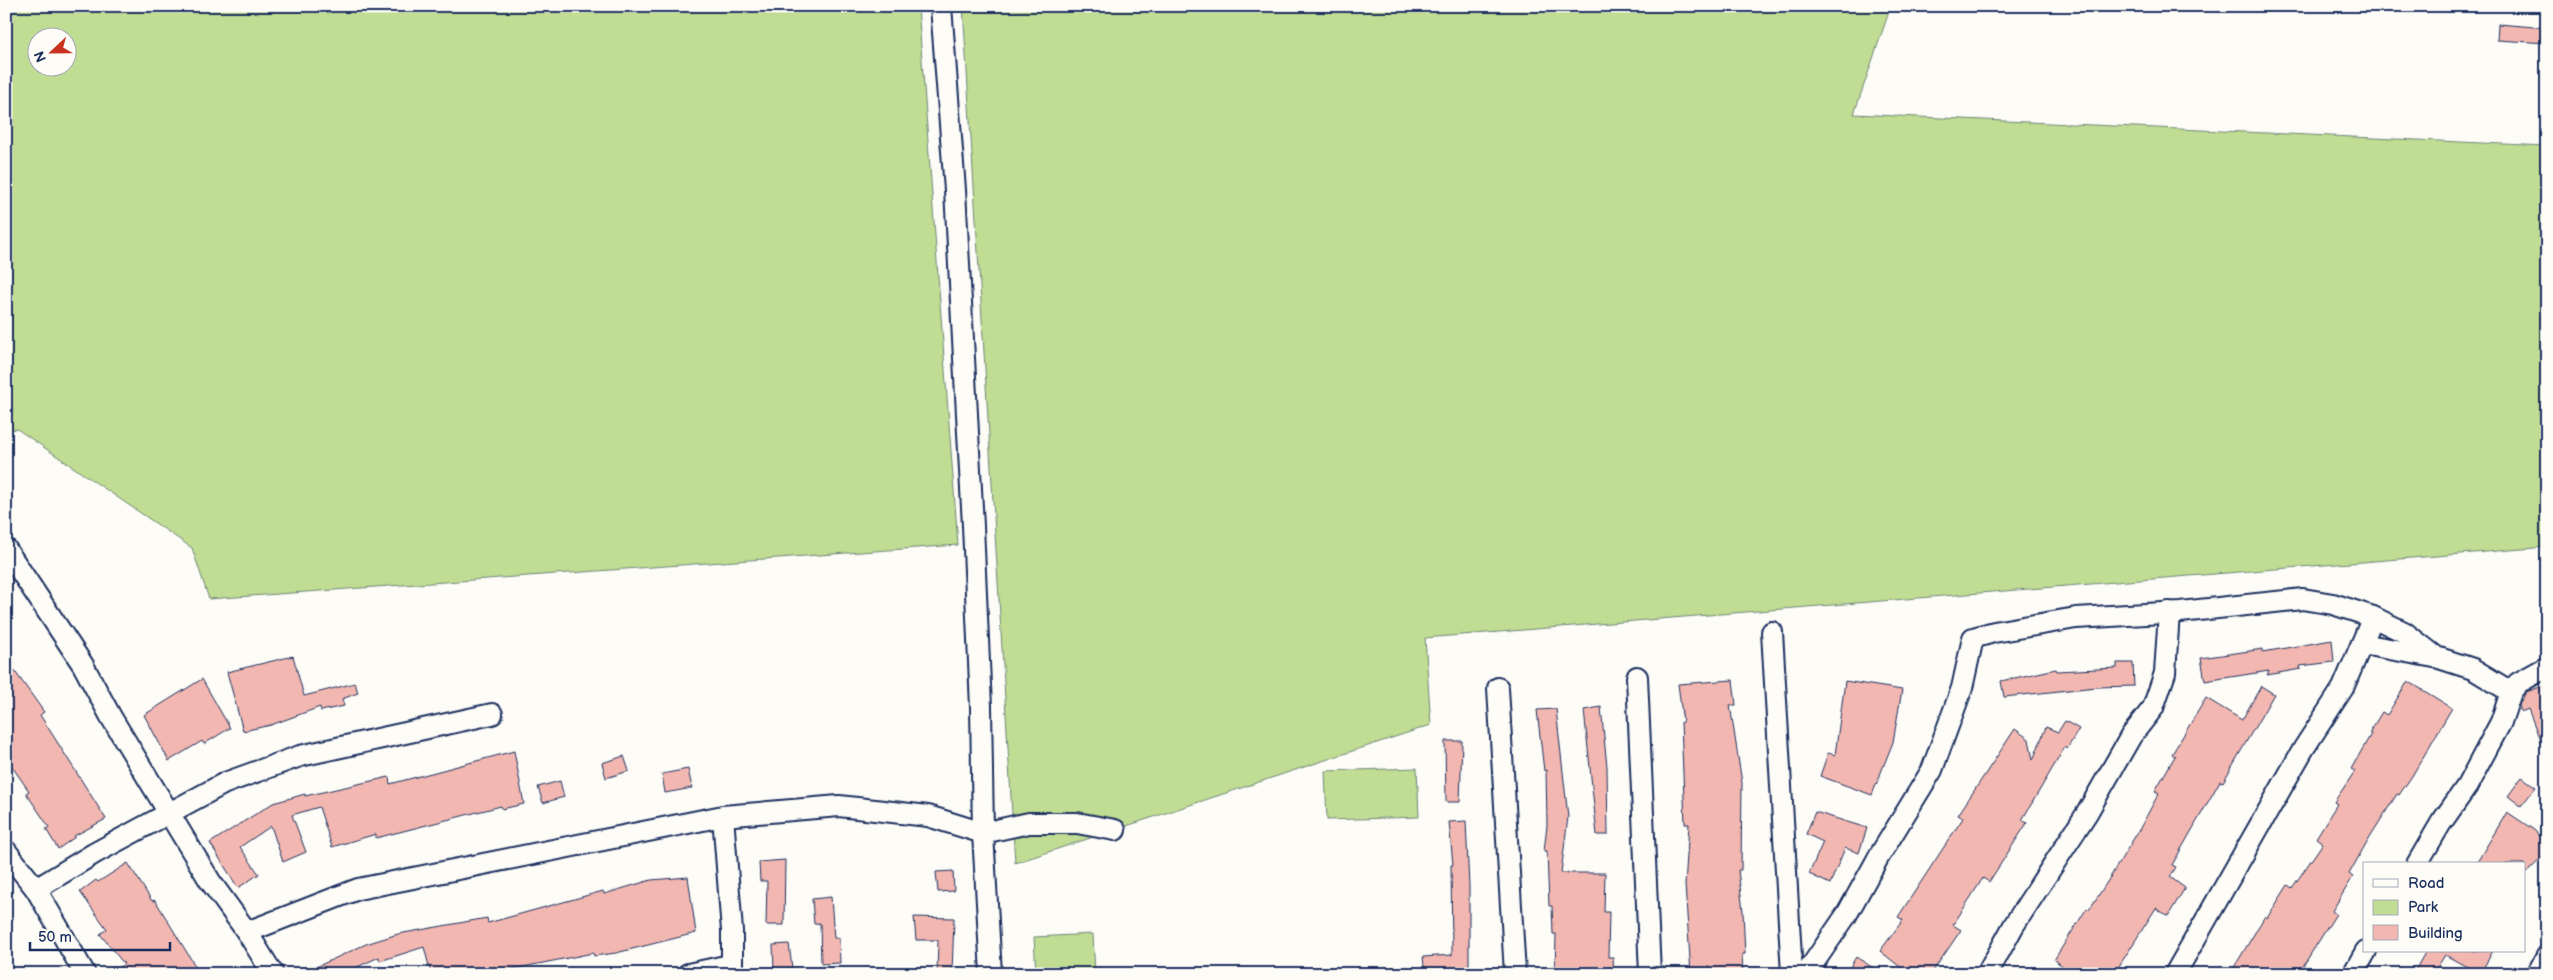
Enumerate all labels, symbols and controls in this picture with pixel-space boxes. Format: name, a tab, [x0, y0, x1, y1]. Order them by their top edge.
north arrow	[28, 28, 78, 78]
text: N	[31, 49, 50, 65]
legend	[2363, 862, 2526, 952]
text: Road	[2408, 874, 2444, 893]
text: Park	[2408, 898, 2439, 917]
scale bar	[30, 920, 170, 952]
text: Building	[2408, 924, 2463, 943]
text: 50 m	[38, 928, 72, 947]

